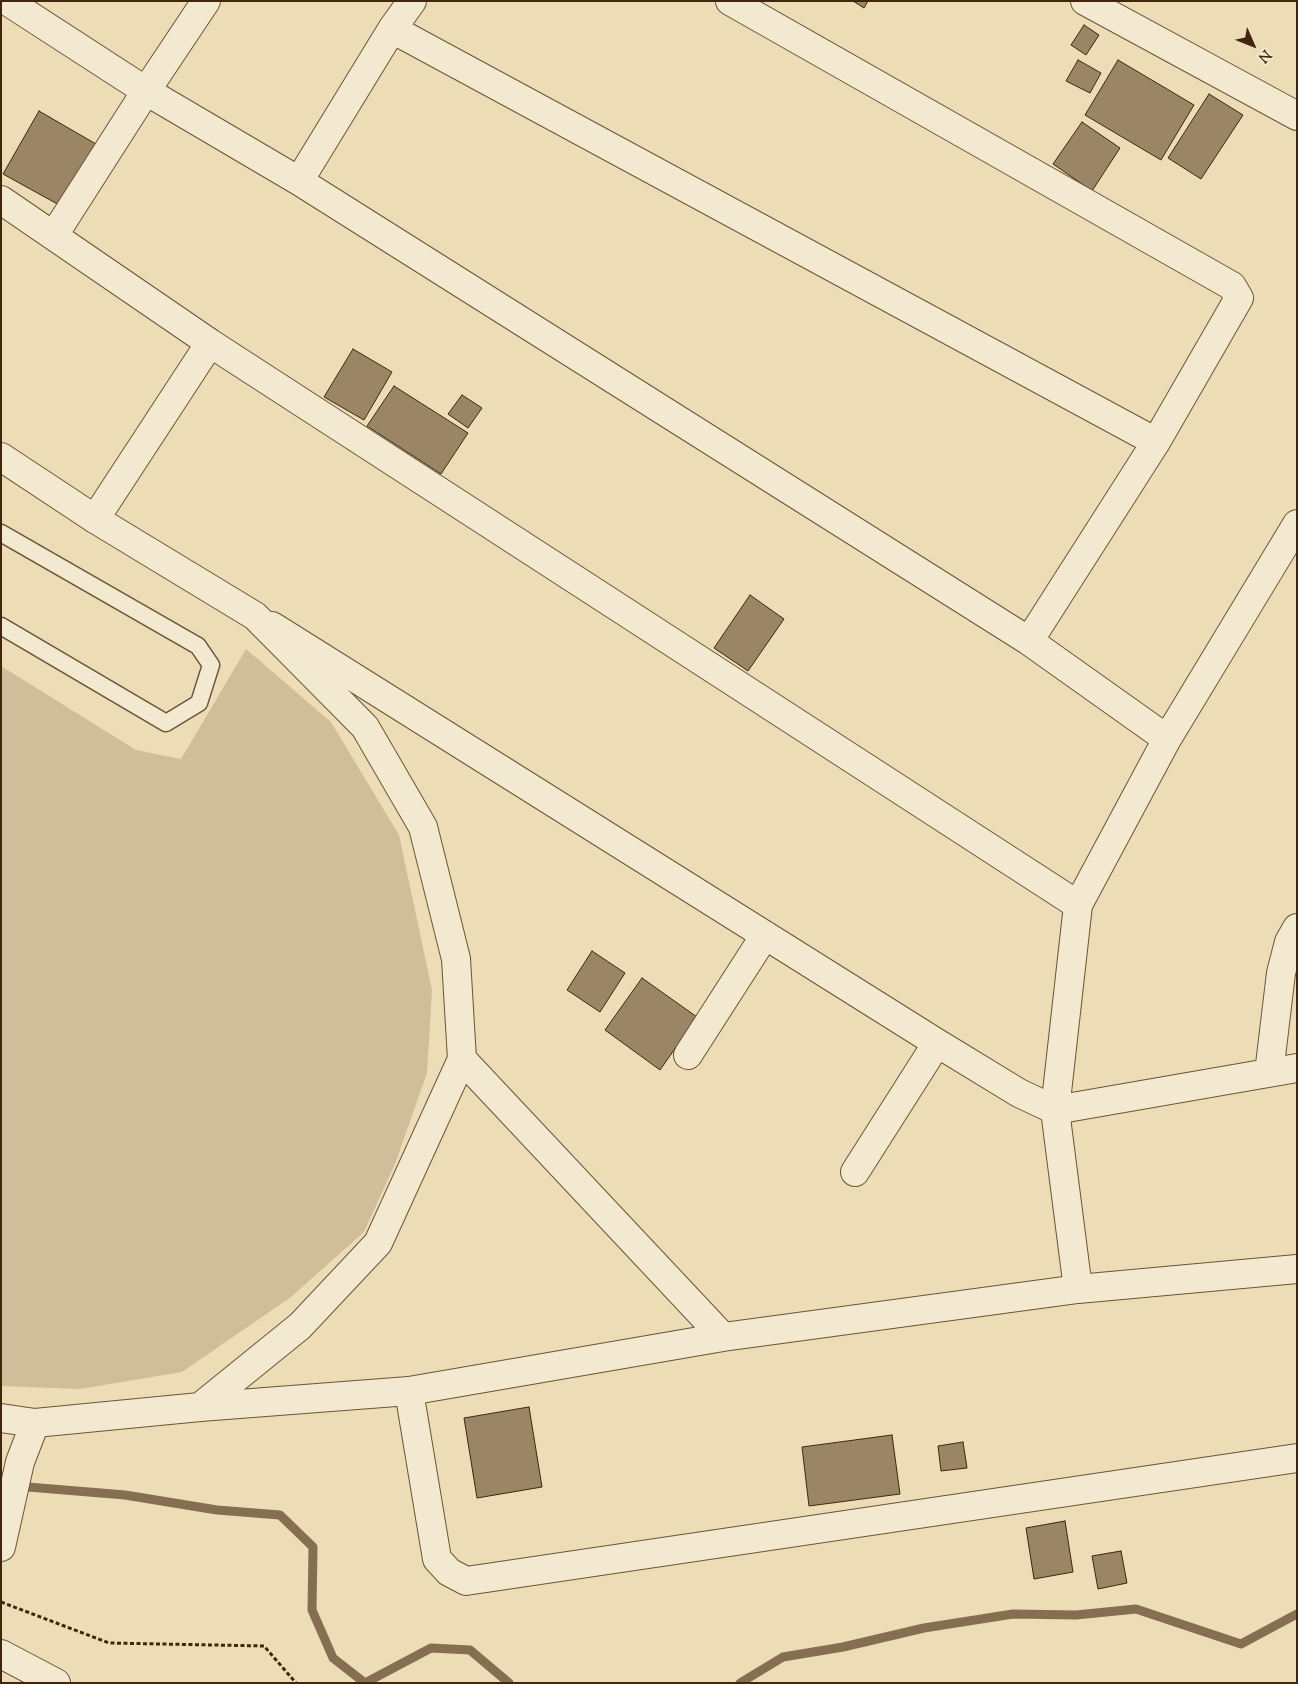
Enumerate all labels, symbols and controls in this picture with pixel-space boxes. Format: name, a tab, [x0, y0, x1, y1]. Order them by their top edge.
north arrow	[1228, 20, 1278, 70]
text: N	[1253, 44, 1275, 66]

